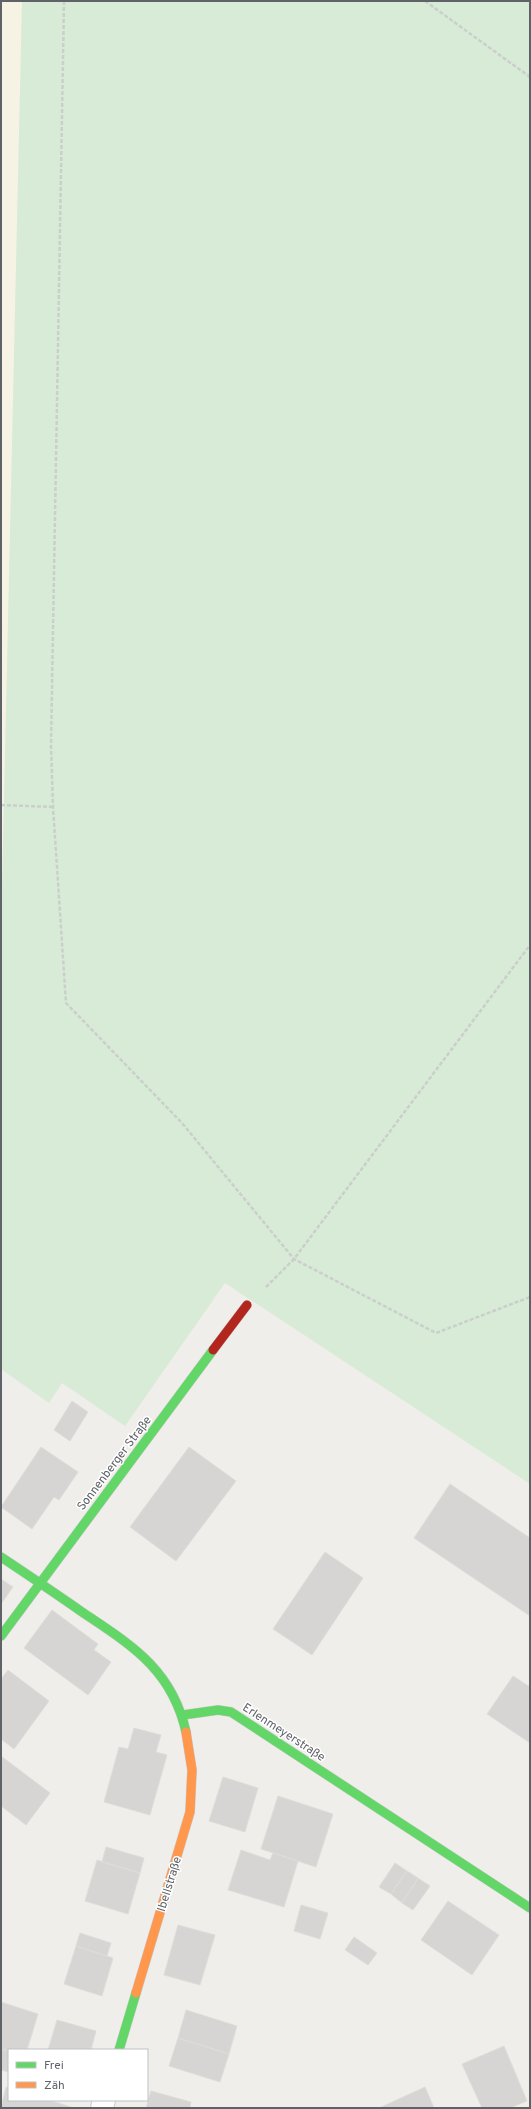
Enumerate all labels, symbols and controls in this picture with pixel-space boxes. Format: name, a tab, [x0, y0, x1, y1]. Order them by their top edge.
street label: Sonnenberger Straße	[74, 1413, 156, 1514]
street label: Erlenmeyerstraße	[239, 1700, 328, 1766]
street label: Ibellstraße	[154, 1855, 186, 1914]
legend	[8, 2049, 148, 2101]
text: Frei	[44, 2058, 64, 2074]
text: Zäh	[44, 2078, 65, 2094]

